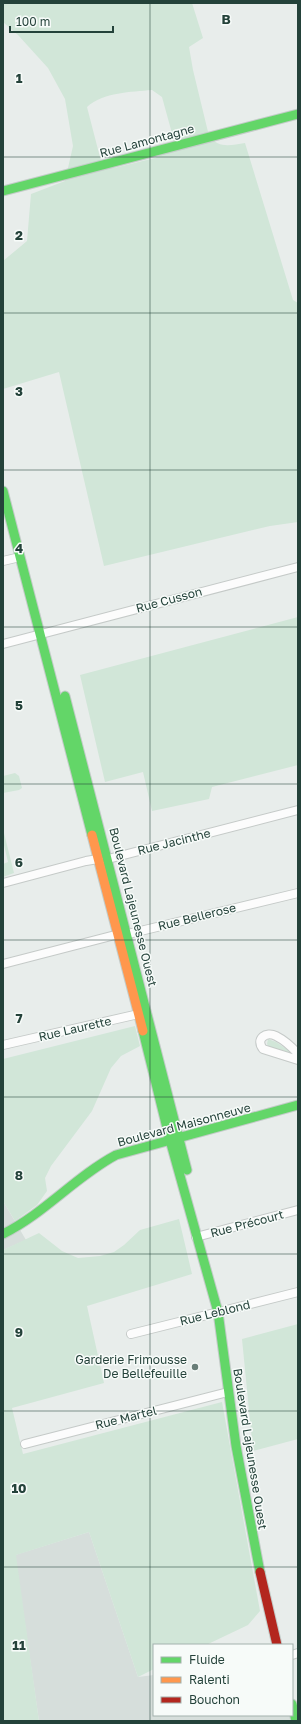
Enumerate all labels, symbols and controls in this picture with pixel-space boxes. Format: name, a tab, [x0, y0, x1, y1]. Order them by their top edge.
scale bar	[10, 8, 113, 34]
text: B	[221, 11, 231, 27]
text: 100 m	[16, 14, 50, 29]
text: 1	[16, 70, 23, 86]
street label: Rue Lamontagne	[98, 121, 196, 160]
text: 2	[15, 227, 23, 243]
text: 3	[15, 383, 23, 399]
text: 4	[15, 540, 23, 556]
street label: Rue Cusson	[134, 583, 204, 616]
text: 5	[15, 697, 23, 713]
street label: Rue Jacinthe	[136, 825, 212, 858]
street label: Boulevard Lajeunesse Ouest	[106, 826, 161, 988]
text: 6	[15, 854, 23, 870]
street label: Rue Bellerose	[156, 900, 237, 933]
text: 7	[15, 1010, 23, 1026]
street label: Rue Laurette	[37, 1013, 113, 1044]
street label: Boulevard Maisonneuve	[116, 1099, 252, 1150]
text: 8	[15, 1167, 23, 1183]
street label: Rue Précourt	[209, 1206, 285, 1240]
street label: Rue Leblond	[178, 1297, 252, 1328]
text: 9	[15, 1324, 23, 1340]
place label: Garderie Frimousse De Bellefeuille	[75, 1352, 187, 1381]
marker: Garderie Frimousse De Bellefeuille	[190, 1362, 200, 1372]
street label: Boulevard Lajeunesse Ouest	[230, 1367, 271, 1531]
street label: Rue Martel	[94, 1403, 158, 1432]
text: 10	[11, 1480, 27, 1496]
text: 11	[12, 1637, 26, 1653]
legend	[153, 1644, 293, 1716]
text: Fluide	[189, 1652, 225, 1667]
text: Ralenti	[189, 1672, 230, 1687]
text: Bouchon	[189, 1692, 240, 1707]

